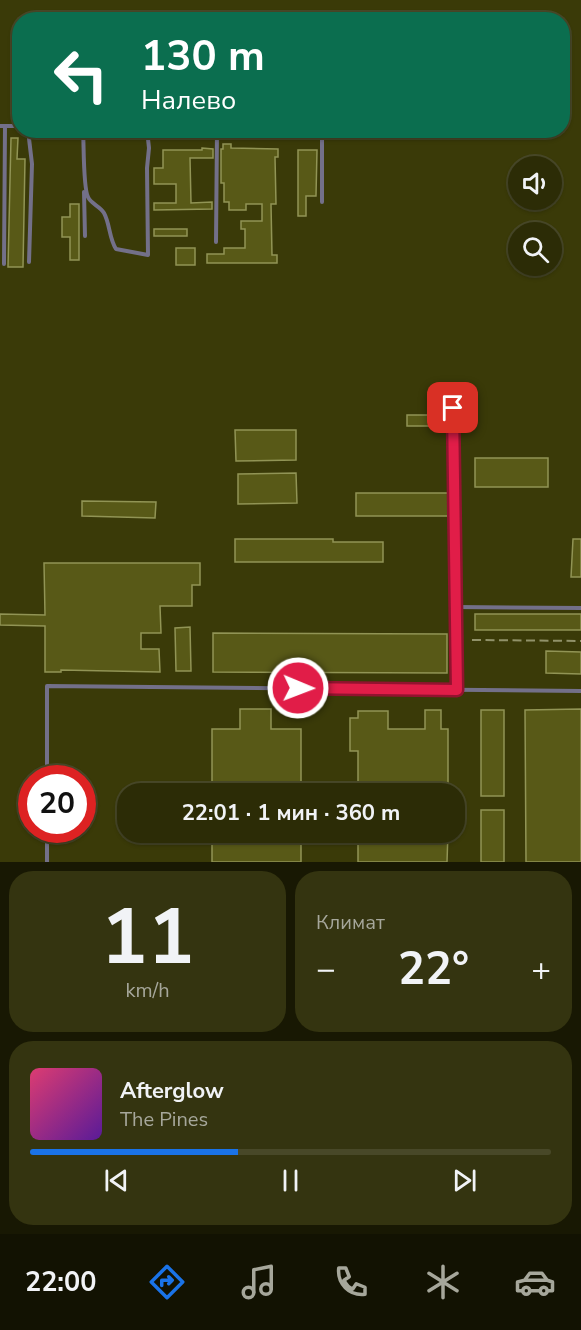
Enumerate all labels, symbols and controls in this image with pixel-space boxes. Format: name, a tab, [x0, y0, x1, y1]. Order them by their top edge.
text: 130 m	[141, 28, 265, 85]
icon: left	[42, 36, 120, 114]
text: Налево	[141, 82, 236, 119]
map controls	[508, 156, 562, 276]
button: sound	[508, 156, 562, 210]
button: search	[508, 222, 562, 276]
pin	[427, 382, 478, 433]
icon: arrive	[436, 391, 469, 424]
position arrow	[266, 656, 330, 720]
speed limit sign: 20	[18, 765, 96, 843]
text: 22:01 · 1 мин · 360 m	[182, 798, 400, 828]
text: 11	[101, 884, 194, 991]
text: Климат	[316, 909, 385, 936]
text: 22°	[398, 939, 469, 1000]
text: −	[316, 947, 336, 992]
text: +	[531, 947, 551, 992]
text: km/h	[125, 977, 170, 1004]
text: Afterglow	[120, 1076, 224, 1106]
text: The Pines	[120, 1106, 208, 1133]
icon: previous	[100, 1164, 133, 1197]
icon: pause	[274, 1164, 307, 1197]
icon: next	[448, 1164, 481, 1197]
icon: directions	[146, 1261, 188, 1303]
icon: music	[238, 1261, 280, 1303]
icon: phone	[330, 1261, 372, 1303]
icon: climate	[422, 1261, 464, 1303]
icon: car	[514, 1261, 556, 1303]
text: 22:00	[25, 1264, 96, 1301]

